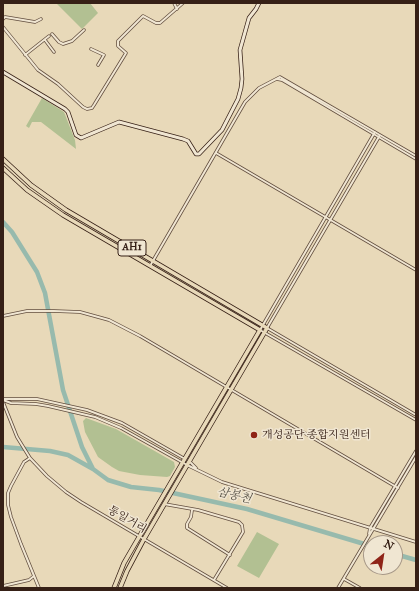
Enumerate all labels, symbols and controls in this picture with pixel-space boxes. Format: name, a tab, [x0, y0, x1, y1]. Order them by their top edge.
road number: AH1	[118, 240, 146, 256]
place label: 개성공단 종합지원센터	[262, 428, 371, 442]
marker: 개성공단 종합지원센터	[249, 430, 259, 440]
water label: 삼봉천	[215, 485, 253, 507]
street label: 통일거리	[105, 504, 149, 536]
north arrow	[363, 535, 403, 575]
text: N	[381, 537, 396, 553]

